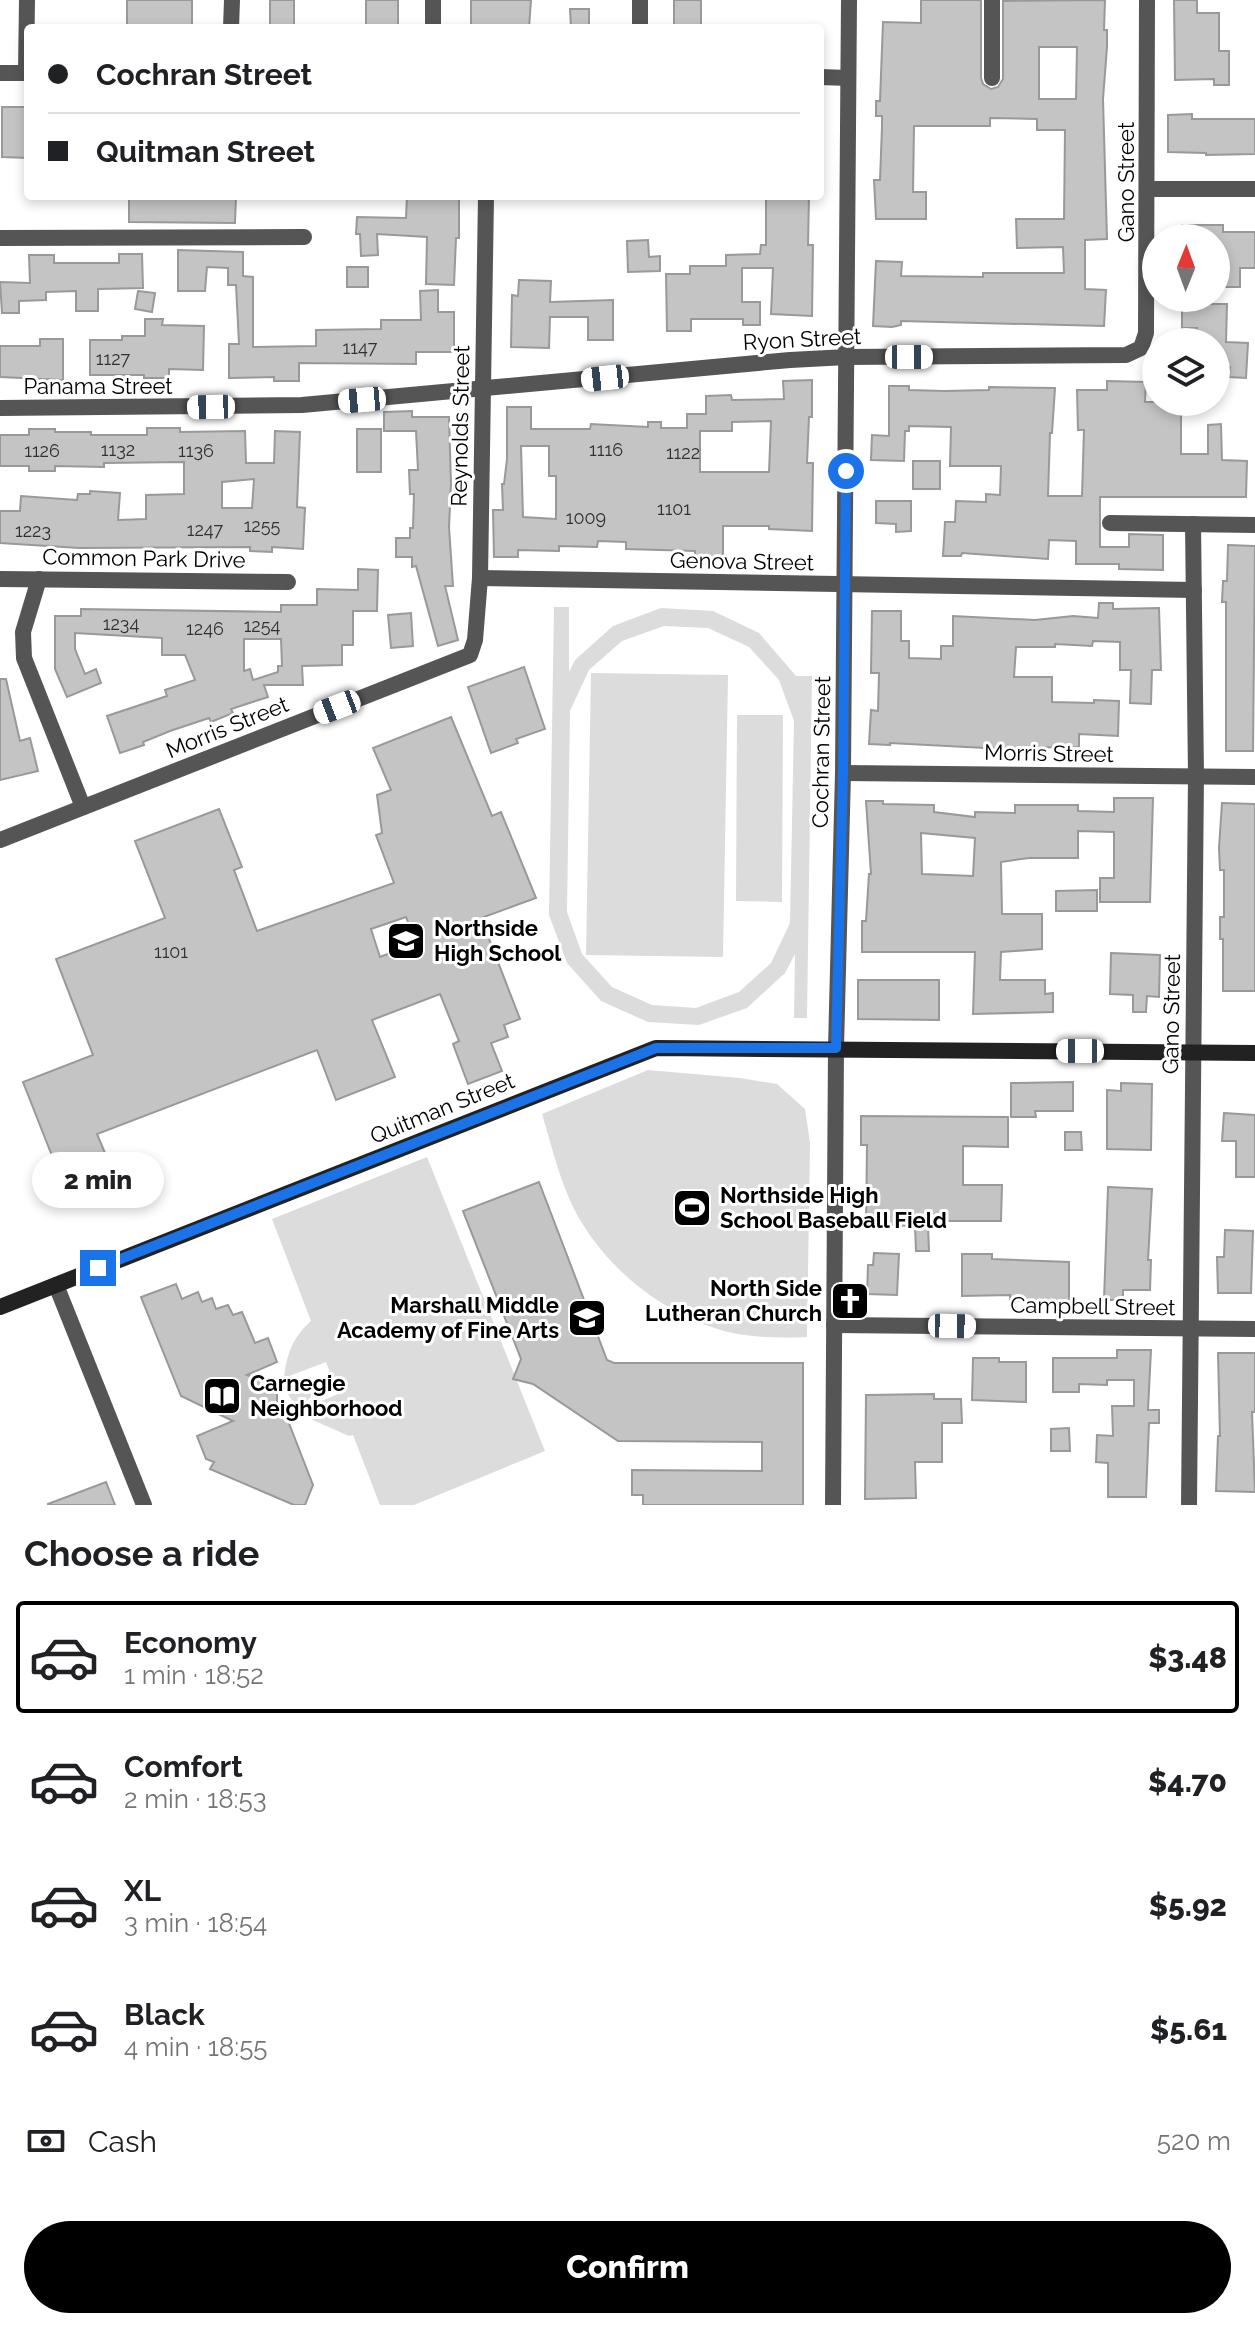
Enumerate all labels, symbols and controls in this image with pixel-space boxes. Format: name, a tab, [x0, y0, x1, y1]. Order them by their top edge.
text: Cochran Street	[96, 57, 312, 92]
street label: Gano Street	[1113, 121, 1139, 242]
text: Quitman Street	[96, 134, 315, 169]
north arrow	[1142, 224, 1230, 312]
map controls	[1142, 224, 1230, 416]
street label: Ryon Street	[742, 323, 862, 355]
button: layers	[1142, 328, 1230, 416]
house number: 1147	[343, 337, 378, 358]
street label: Reynolds Street	[446, 344, 474, 507]
car	[885, 345, 933, 369]
house number: 1127	[96, 348, 131, 369]
car	[580, 364, 630, 392]
street label: Panama Street	[23, 373, 173, 399]
car	[337, 386, 387, 414]
car	[187, 395, 235, 419]
house number: 1132	[101, 439, 135, 460]
house number: 1116	[589, 439, 623, 460]
house number: 1126	[24, 440, 60, 461]
house number: 1136	[178, 440, 214, 461]
house number: 1122	[666, 442, 700, 463]
route start	[828, 453, 864, 489]
house number: 1101	[657, 498, 691, 519]
house number: 1009	[566, 507, 606, 528]
house number: 1255	[244, 515, 281, 536]
house number: 1247	[187, 519, 224, 540]
house number: 1223	[15, 520, 51, 541]
street label: Common Park Drive	[42, 543, 246, 573]
street label: Genova Street	[670, 547, 815, 575]
house number: 1234	[103, 613, 139, 634]
house number: 1254	[244, 615, 281, 636]
house number: 1246	[186, 618, 224, 639]
street label: Cochran Street	[807, 675, 835, 828]
car	[310, 687, 364, 727]
street label: Morris Street	[162, 690, 293, 763]
street label: Morris Street	[984, 739, 1115, 767]
place label: Northside High School	[434, 915, 562, 966]
school or university icon: Northside High School	[385, 920, 427, 962]
house number: 1101	[154, 941, 188, 962]
street label: Gano Street	[1157, 953, 1185, 1074]
car	[1056, 1039, 1104, 1063]
street label: Quitman Street	[366, 1067, 519, 1149]
callout: 2 min	[32, 1152, 164, 1208]
text: 2 min	[64, 1165, 132, 1195]
place label: Northside High School Baseball Field	[720, 1182, 947, 1233]
sports icon: Northside High School Baseball Field	[671, 1187, 713, 1229]
route end	[80, 1250, 116, 1286]
place label: North Side Lutheran Church	[645, 1275, 822, 1326]
church icon: North Side Lutheran Church	[829, 1280, 871, 1322]
place label: Marshall Middle Academy of Fine Arts	[337, 1292, 559, 1343]
street label: Campbell Street	[1010, 1292, 1176, 1320]
school or university icon: Marshall Middle Academy of Fine Arts	[566, 1297, 608, 1339]
car	[928, 1314, 976, 1338]
place label: Carnegie Neighborhood	[250, 1370, 403, 1421]
library icon: Carnegie Neighborhood	[201, 1375, 243, 1417]
text: Choose a ride	[24, 1532, 259, 1574]
icon: car	[28, 1621, 100, 1693]
text: Economy	[124, 1625, 257, 1660]
text: $3.48	[1148, 1640, 1227, 1675]
text: 1 min · 18:52	[124, 1660, 264, 1690]
icon: car	[28, 1745, 100, 1817]
text: Comfort	[124, 1749, 243, 1784]
text: $4.70	[1148, 1764, 1227, 1799]
text: 2 min · 18:53	[124, 1784, 267, 1814]
icon: car	[28, 1869, 100, 1941]
text: XL	[124, 1873, 161, 1908]
text: $5.92	[1149, 1888, 1227, 1923]
text: 3 min · 18:54	[124, 1908, 267, 1938]
icon: car	[28, 1993, 100, 2065]
text: Black	[124, 1997, 205, 2032]
text: $5.61	[1150, 2012, 1227, 2047]
text: 4 min · 18:55	[124, 2032, 268, 2062]
icon: cash	[24, 2119, 68, 2163]
text: Cash	[88, 2124, 157, 2159]
text: 520 m	[1157, 2126, 1231, 2156]
button: Confirm	[24, 2221, 1231, 2313]

